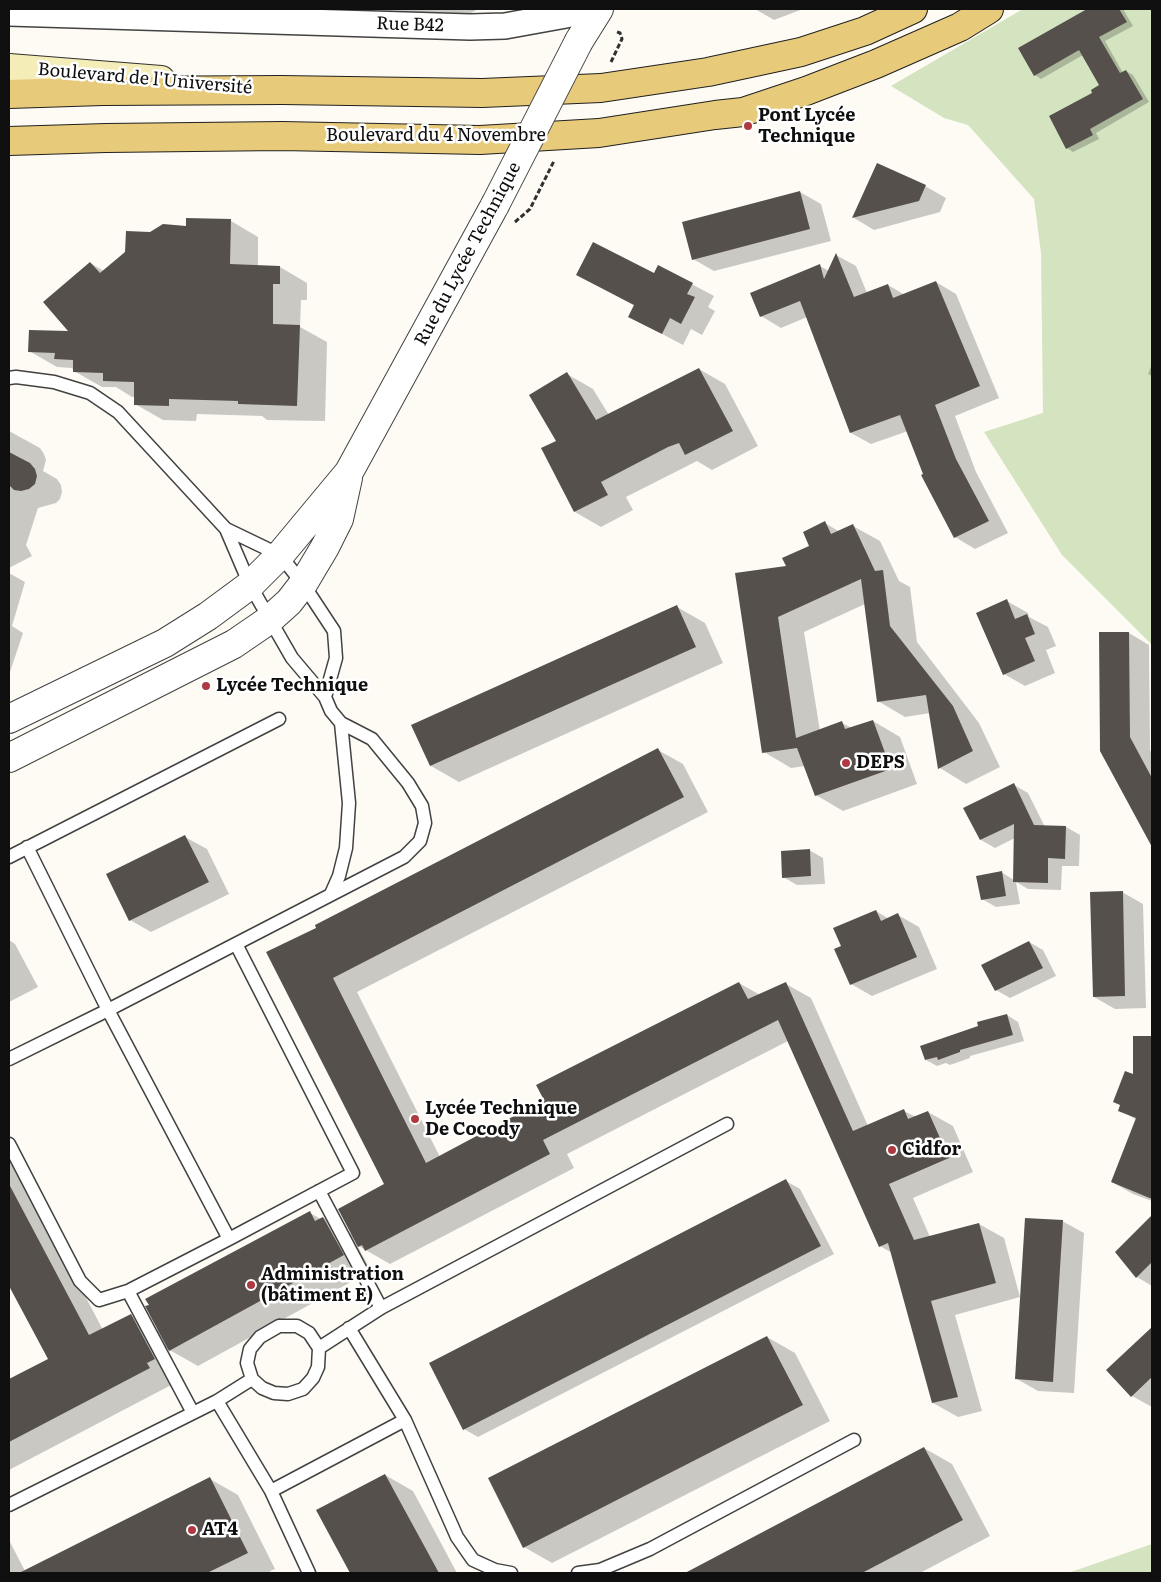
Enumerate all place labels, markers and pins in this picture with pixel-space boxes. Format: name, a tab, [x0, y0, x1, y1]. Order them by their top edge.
place label: Pont Lycée Technique	[758, 105, 855, 148]
marker: Pont Lycée Technique	[742, 120, 754, 132]
place label: Lycée Technique	[216, 675, 368, 697]
marker: Lycée Technique	[200, 680, 212, 692]
place label: DEPS	[856, 752, 905, 774]
marker: DEPS	[840, 757, 852, 769]
place label: Lycée Technique De Cocody	[425, 1098, 577, 1140]
marker: Lycée Technique De Cocody	[409, 1113, 421, 1125]
place label: Cidfor	[902, 1139, 961, 1161]
marker: Cidfor	[886, 1144, 898, 1156]
place label: Administration (bâtiment E)	[261, 1264, 404, 1306]
marker: Administration (bâtiment E)	[245, 1279, 257, 1291]
place label: AT4	[202, 1519, 238, 1541]
marker: AT4	[186, 1524, 198, 1536]

